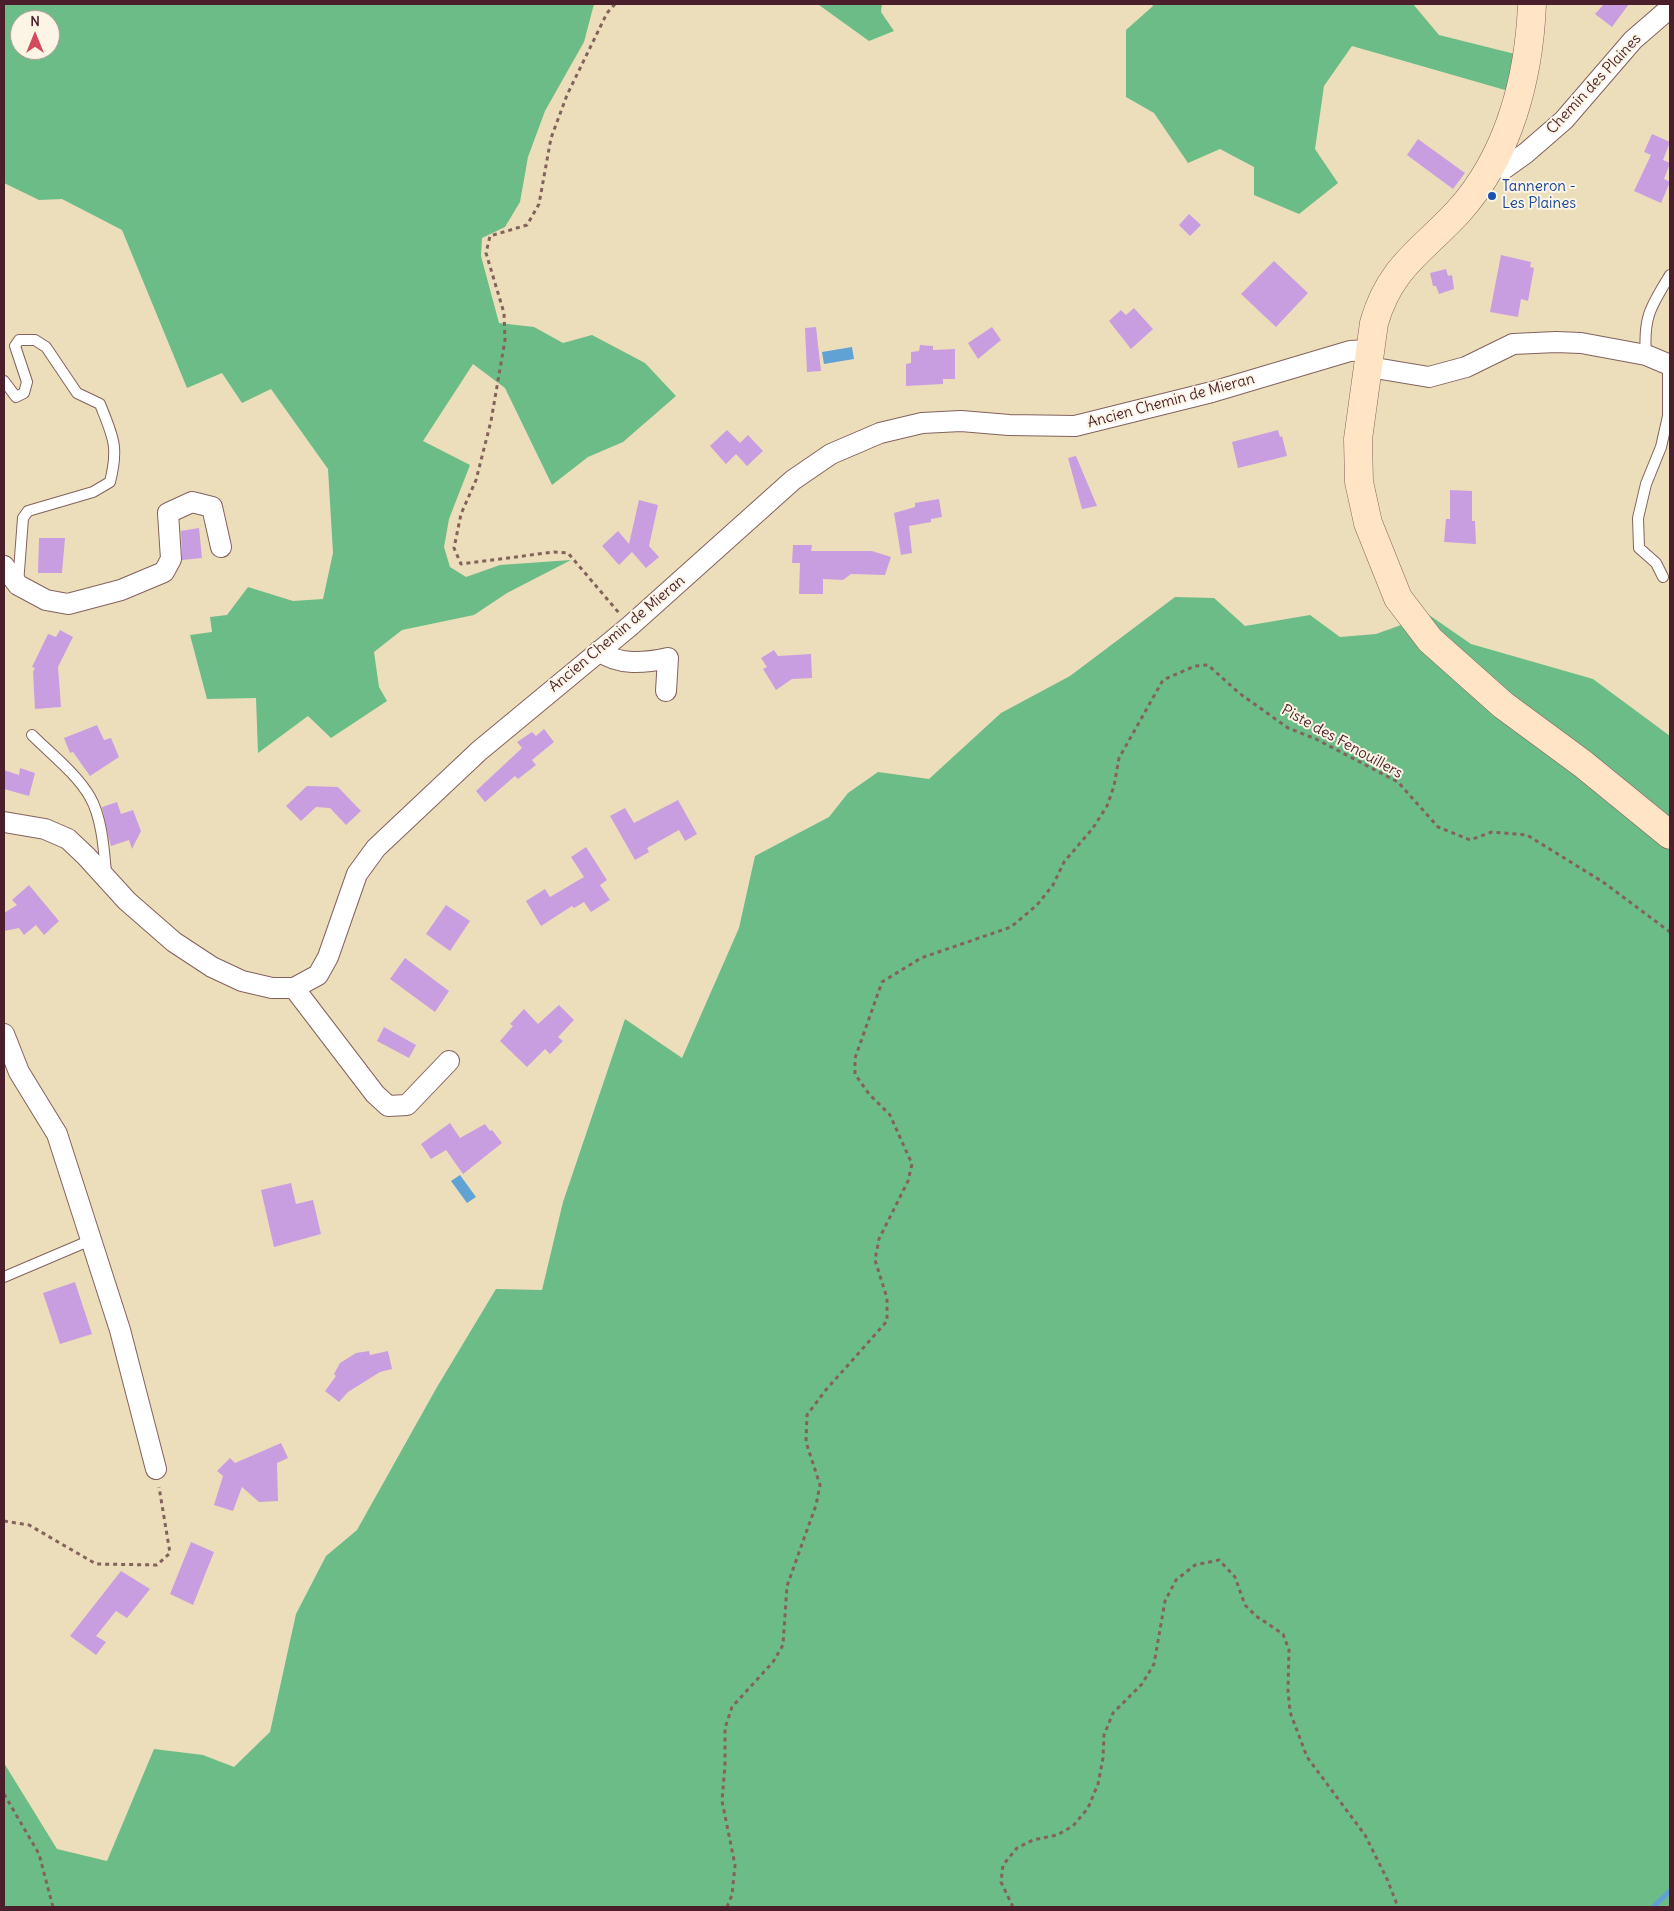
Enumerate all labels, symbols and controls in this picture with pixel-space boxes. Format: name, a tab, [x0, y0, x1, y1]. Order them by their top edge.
north arrow	[10, 10, 60, 60]
text: N	[30, 12, 40, 30]
street label: Chemin des Plaines	[1543, 30, 1645, 138]
place label: Tanneron - Les Plaines	[1502, 178, 1576, 213]
marker: Tanneron - Les Plaines	[1486, 190, 1498, 202]
street label: Ancien Chemin de Mieran	[1086, 370, 1256, 432]
street label: Ancien Chemin de Mieran	[545, 572, 689, 696]
street label: Piste des Fenouillers	[1278, 701, 1406, 783]

